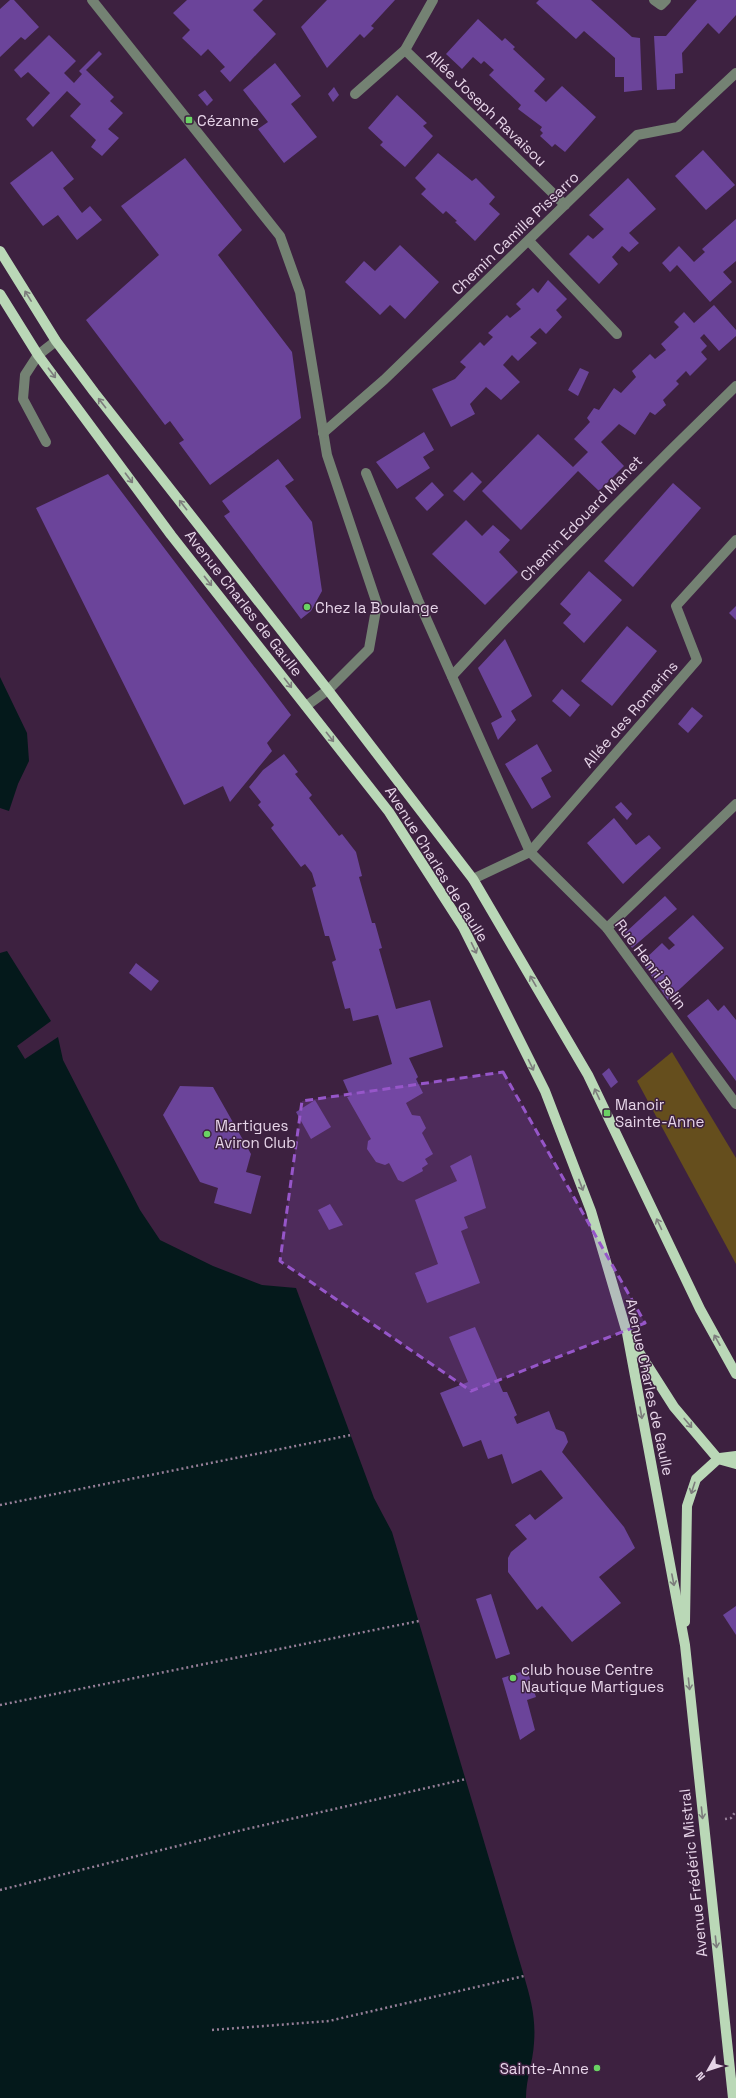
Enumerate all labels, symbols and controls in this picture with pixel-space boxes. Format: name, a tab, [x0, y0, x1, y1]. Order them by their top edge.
street label: Allée Joseph Ravaisou	[423, 46, 551, 170]
place label: Cézanne	[197, 111, 259, 130]
marker: Cézanne	[184, 115, 194, 125]
street label: Chemin Camille Pissarro	[447, 167, 583, 299]
one-way arrow	[24, 291, 32, 302]
one-way arrow	[47, 368, 56, 379]
one-way arrow	[98, 397, 107, 408]
street label: Chemin Edouard Manet	[516, 451, 646, 585]
one-way arrow	[125, 472, 133, 483]
one-way arrow	[178, 500, 187, 511]
street label: Avenue Charles de Gaulle	[181, 526, 307, 680]
one-way arrow	[203, 576, 212, 587]
place label: Chez la Boulange	[315, 598, 439, 617]
marker: Chez la Boulange	[302, 602, 312, 612]
street label: Allée des Romarins	[578, 657, 682, 771]
one-way arrow	[284, 678, 292, 689]
one-way arrow	[326, 731, 335, 742]
street label: Avenue Charles de Gaulle	[381, 782, 493, 946]
street label: Rue Henri Belin	[611, 915, 691, 1013]
one-way arrow	[470, 942, 478, 954]
one-way arrow	[529, 976, 537, 987]
one-way arrow	[528, 1058, 536, 1070]
one-way arrow	[593, 1088, 600, 1100]
place label: Manoir Sainte-Anne	[615, 1095, 704, 1131]
marker: Manoir Sainte-Anne	[602, 1108, 612, 1118]
place label: Martigues Aviron Club	[215, 1116, 296, 1152]
marker: Martigues Aviron Club	[202, 1129, 212, 1139]
one-way arrow	[577, 1178, 585, 1190]
one-way arrow	[655, 1218, 662, 1230]
street label: Avenue Charles de Gaulle	[622, 1297, 678, 1477]
one-way arrow	[713, 1334, 720, 1346]
one-way arrow	[638, 1406, 646, 1419]
one-way arrow	[684, 1418, 693, 1429]
one-way arrow	[689, 1481, 696, 1494]
one-way arrow	[669, 1573, 677, 1586]
place label: club house Centre Nautique Martigues	[521, 1660, 664, 1696]
marker: club house Centre Nautique Martigues	[508, 1673, 518, 1683]
one-way arrow	[685, 1677, 692, 1690]
street label: Avenue Frédéric Mistral	[675, 1788, 711, 1958]
one-way arrow	[698, 1806, 705, 1819]
one-way arrow	[712, 1935, 720, 1948]
north arrow	[688, 2050, 728, 2090]
place label: Sainte-Anne	[500, 2059, 589, 2078]
marker: Sainte-Anne	[592, 2063, 602, 2073]
text: N	[692, 2069, 708, 2084]

